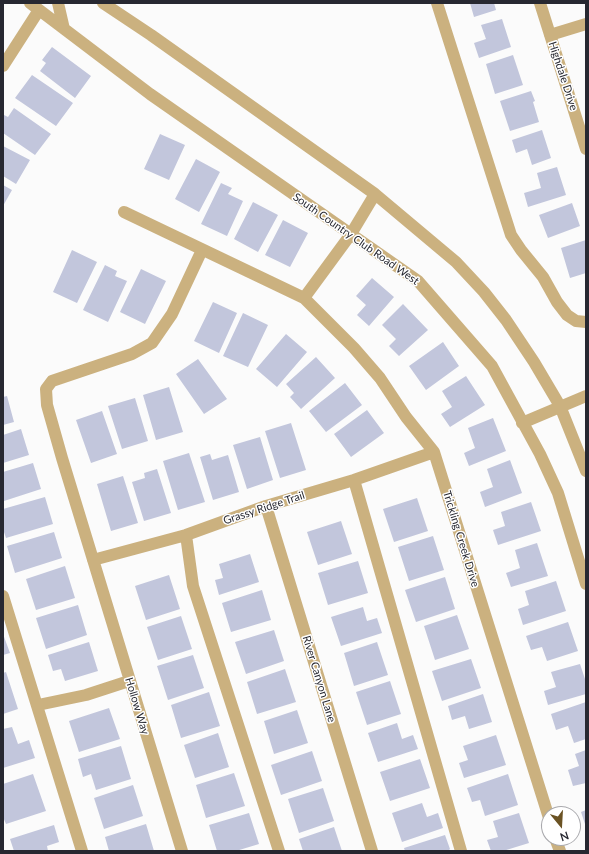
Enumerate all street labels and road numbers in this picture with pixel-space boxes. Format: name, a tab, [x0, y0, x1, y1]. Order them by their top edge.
street label: Highdale Drive	[546, 40, 580, 112]
street label: South Country Club Road West	[290, 190, 422, 288]
street label: Grassy Ridge Trail	[222, 489, 306, 527]
street label: Trickling Creek Drive	[440, 489, 482, 589]
street label: River Canyon Lane	[300, 634, 338, 724]
street label: Hollow Way	[122, 676, 152, 736]

